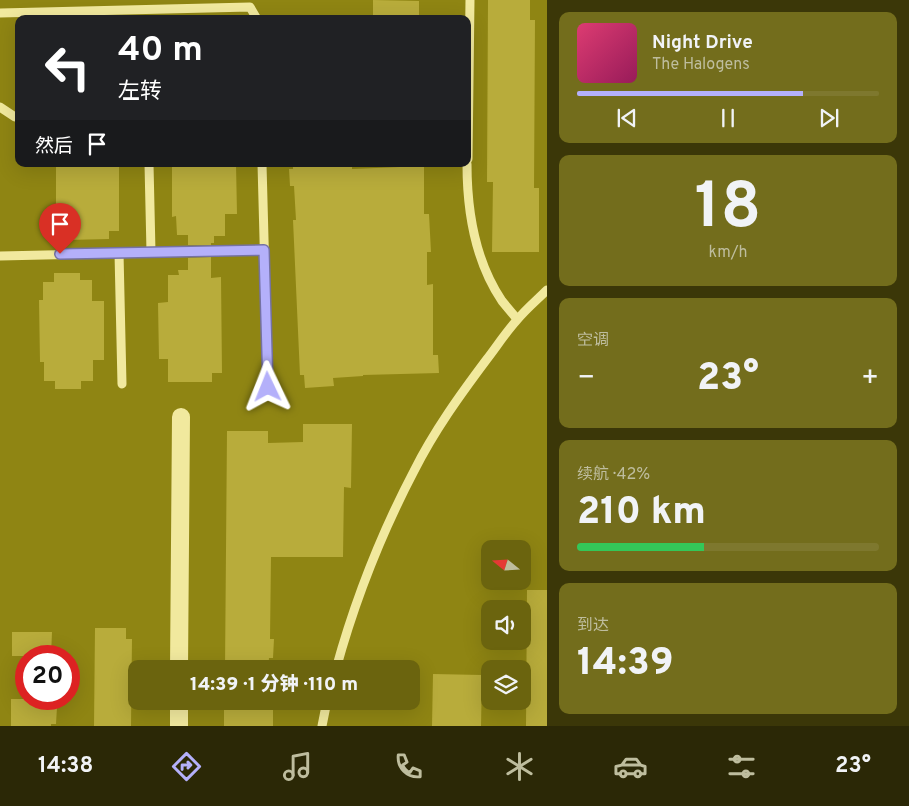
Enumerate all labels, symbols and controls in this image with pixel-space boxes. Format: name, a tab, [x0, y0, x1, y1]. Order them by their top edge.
text: 40 m	[118, 29, 203, 73]
text: Night Drive	[652, 31, 753, 55]
icon: left	[35, 35, 100, 100]
text: The Halogens	[652, 55, 750, 75]
text: 左转	[118, 79, 162, 106]
icon: previous	[613, 104, 641, 132]
icon: pause	[714, 104, 742, 132]
icon: next	[815, 104, 843, 132]
icon: arrive	[83, 130, 111, 158]
text: 然后	[35, 135, 73, 159]
text: 18	[695, 169, 761, 251]
pin	[39, 203, 81, 254]
icon: arrive	[46, 210, 74, 238]
text: km/h	[709, 243, 747, 263]
text: 空调	[577, 331, 609, 351]
text: 23°	[697, 355, 759, 404]
position arrow	[241, 360, 293, 412]
text: −	[577, 361, 595, 397]
text: +	[861, 361, 879, 397]
text: 续航 · 42%	[577, 465, 650, 485]
text: 210 km	[577, 489, 706, 538]
north arrow	[481, 540, 531, 590]
map controls	[481, 540, 531, 710]
button: sound	[481, 600, 531, 650]
text: 到达	[577, 616, 609, 636]
text: 14:39	[577, 640, 674, 689]
speed limit sign: 20	[15, 645, 80, 710]
button: layers	[481, 660, 531, 710]
text: 14:39 · 1 分钟 · 110 m	[190, 673, 358, 697]
icon: directions	[169, 749, 204, 784]
icon: music	[280, 749, 315, 784]
icon: phone	[391, 749, 426, 784]
icon: climate	[502, 749, 537, 784]
icon: car	[613, 749, 648, 784]
icon: filters	[724, 749, 759, 784]
text: 14:38	[38, 753, 93, 780]
text: 23°	[835, 753, 871, 780]

